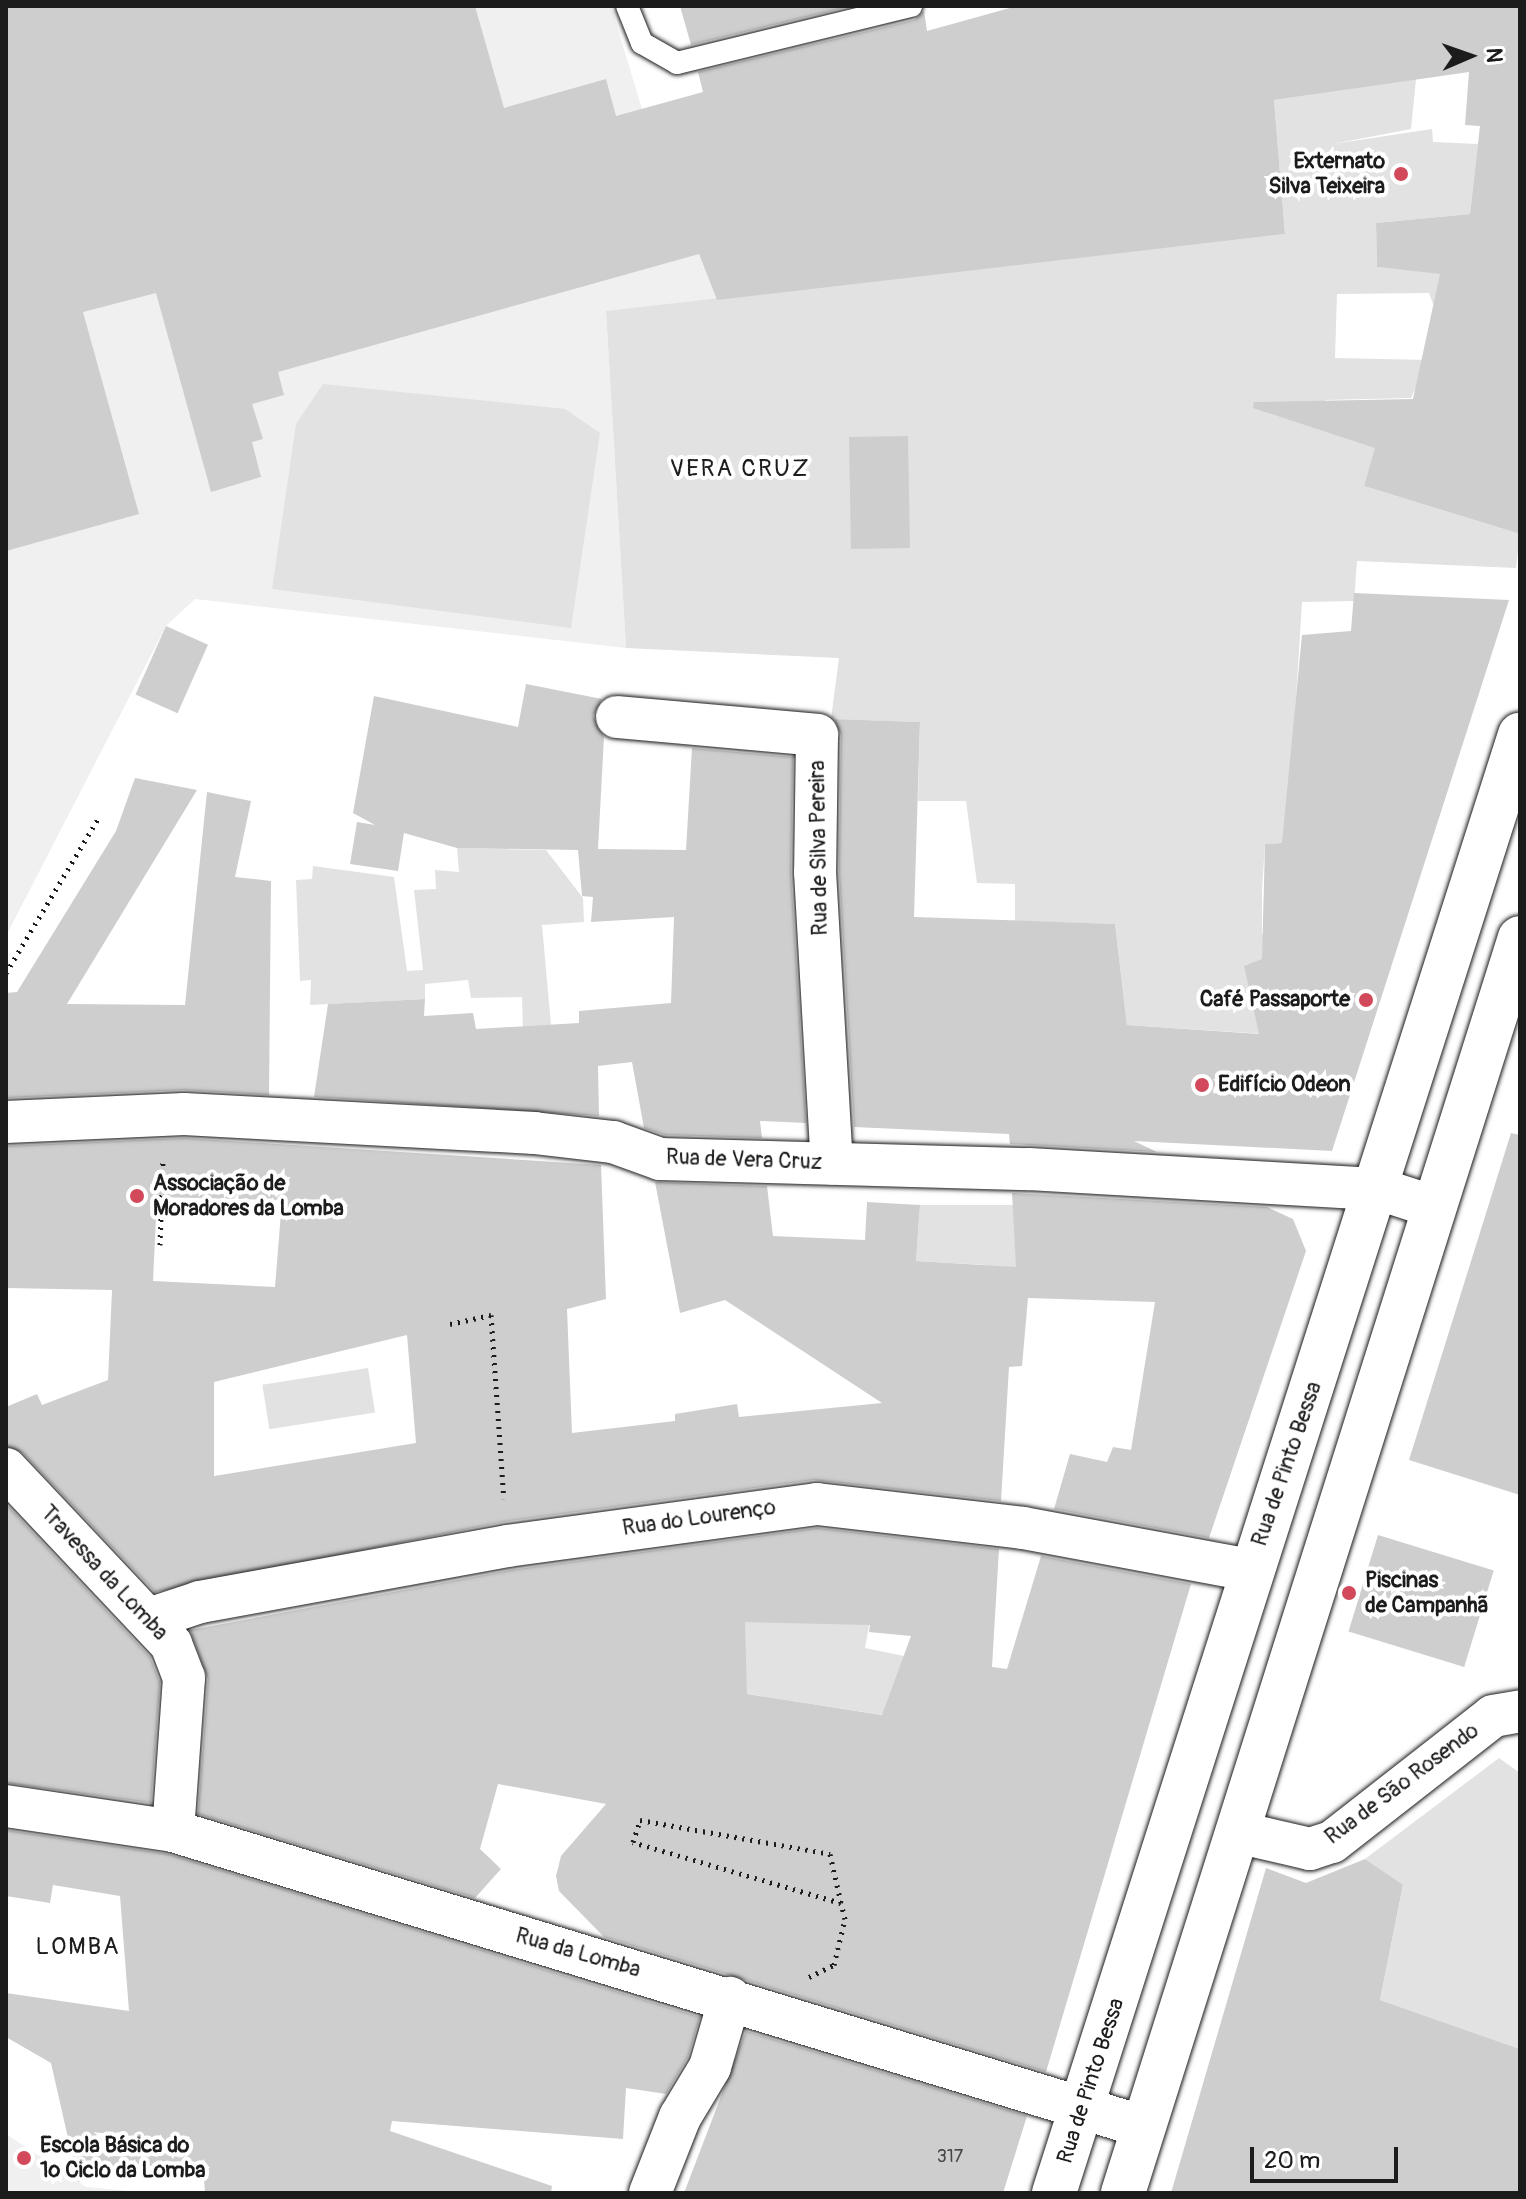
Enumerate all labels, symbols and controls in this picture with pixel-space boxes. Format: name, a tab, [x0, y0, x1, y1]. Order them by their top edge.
north arrow	[1430, 16, 1510, 96]
text: N	[1480, 47, 1508, 63]
place label: Externato Silva Teixeira	[1269, 148, 1385, 200]
marker: Externato Silva Teixeira	[1392, 165, 1410, 183]
district label: VERA CRUZ	[670, 455, 810, 483]
street label: Rua de Silva Pereira	[804, 760, 834, 936]
place label: Café Passaporte	[1200, 987, 1350, 1013]
marker: Café Passaporte	[1357, 991, 1375, 1009]
place label: Edifício Odeon	[1218, 1072, 1351, 1098]
marker: Edifício Odeon	[1193, 1076, 1211, 1094]
street label: Rua de Vera Cruz	[665, 1144, 823, 1176]
place label: Associação de Moradores da Lomba	[153, 1170, 344, 1222]
marker: Associação de Moradores da Lomba	[128, 1187, 146, 1205]
street label: Rua de Pinto Bessa	[1246, 1378, 1328, 1550]
street label: Rua do Lourenço	[621, 1494, 777, 1542]
street label: Travessa da Lomba	[35, 1500, 173, 1646]
place label: Piscinas de Campanhã	[1365, 1567, 1489, 1618]
marker: Piscinas de Campanhã	[1340, 1584, 1358, 1602]
street label: Rua de São Rosendo	[1320, 1718, 1484, 1850]
street label: Rua da Lomba	[512, 1923, 644, 1983]
district label: LOMBA	[35, 1933, 121, 1961]
street label: Rua de Pinto Bessa	[1052, 1995, 1130, 2167]
scale bar	[1254, 2131, 1402, 2181]
place label: Escola Básica do 1º Ciclo da Lomba	[40, 2132, 206, 2184]
house number: 317	[937, 2146, 963, 2168]
text: 20 m	[1264, 2146, 1320, 2175]
marker: Escola Básica do 1º Ciclo da Lomba	[15, 2149, 33, 2167]

